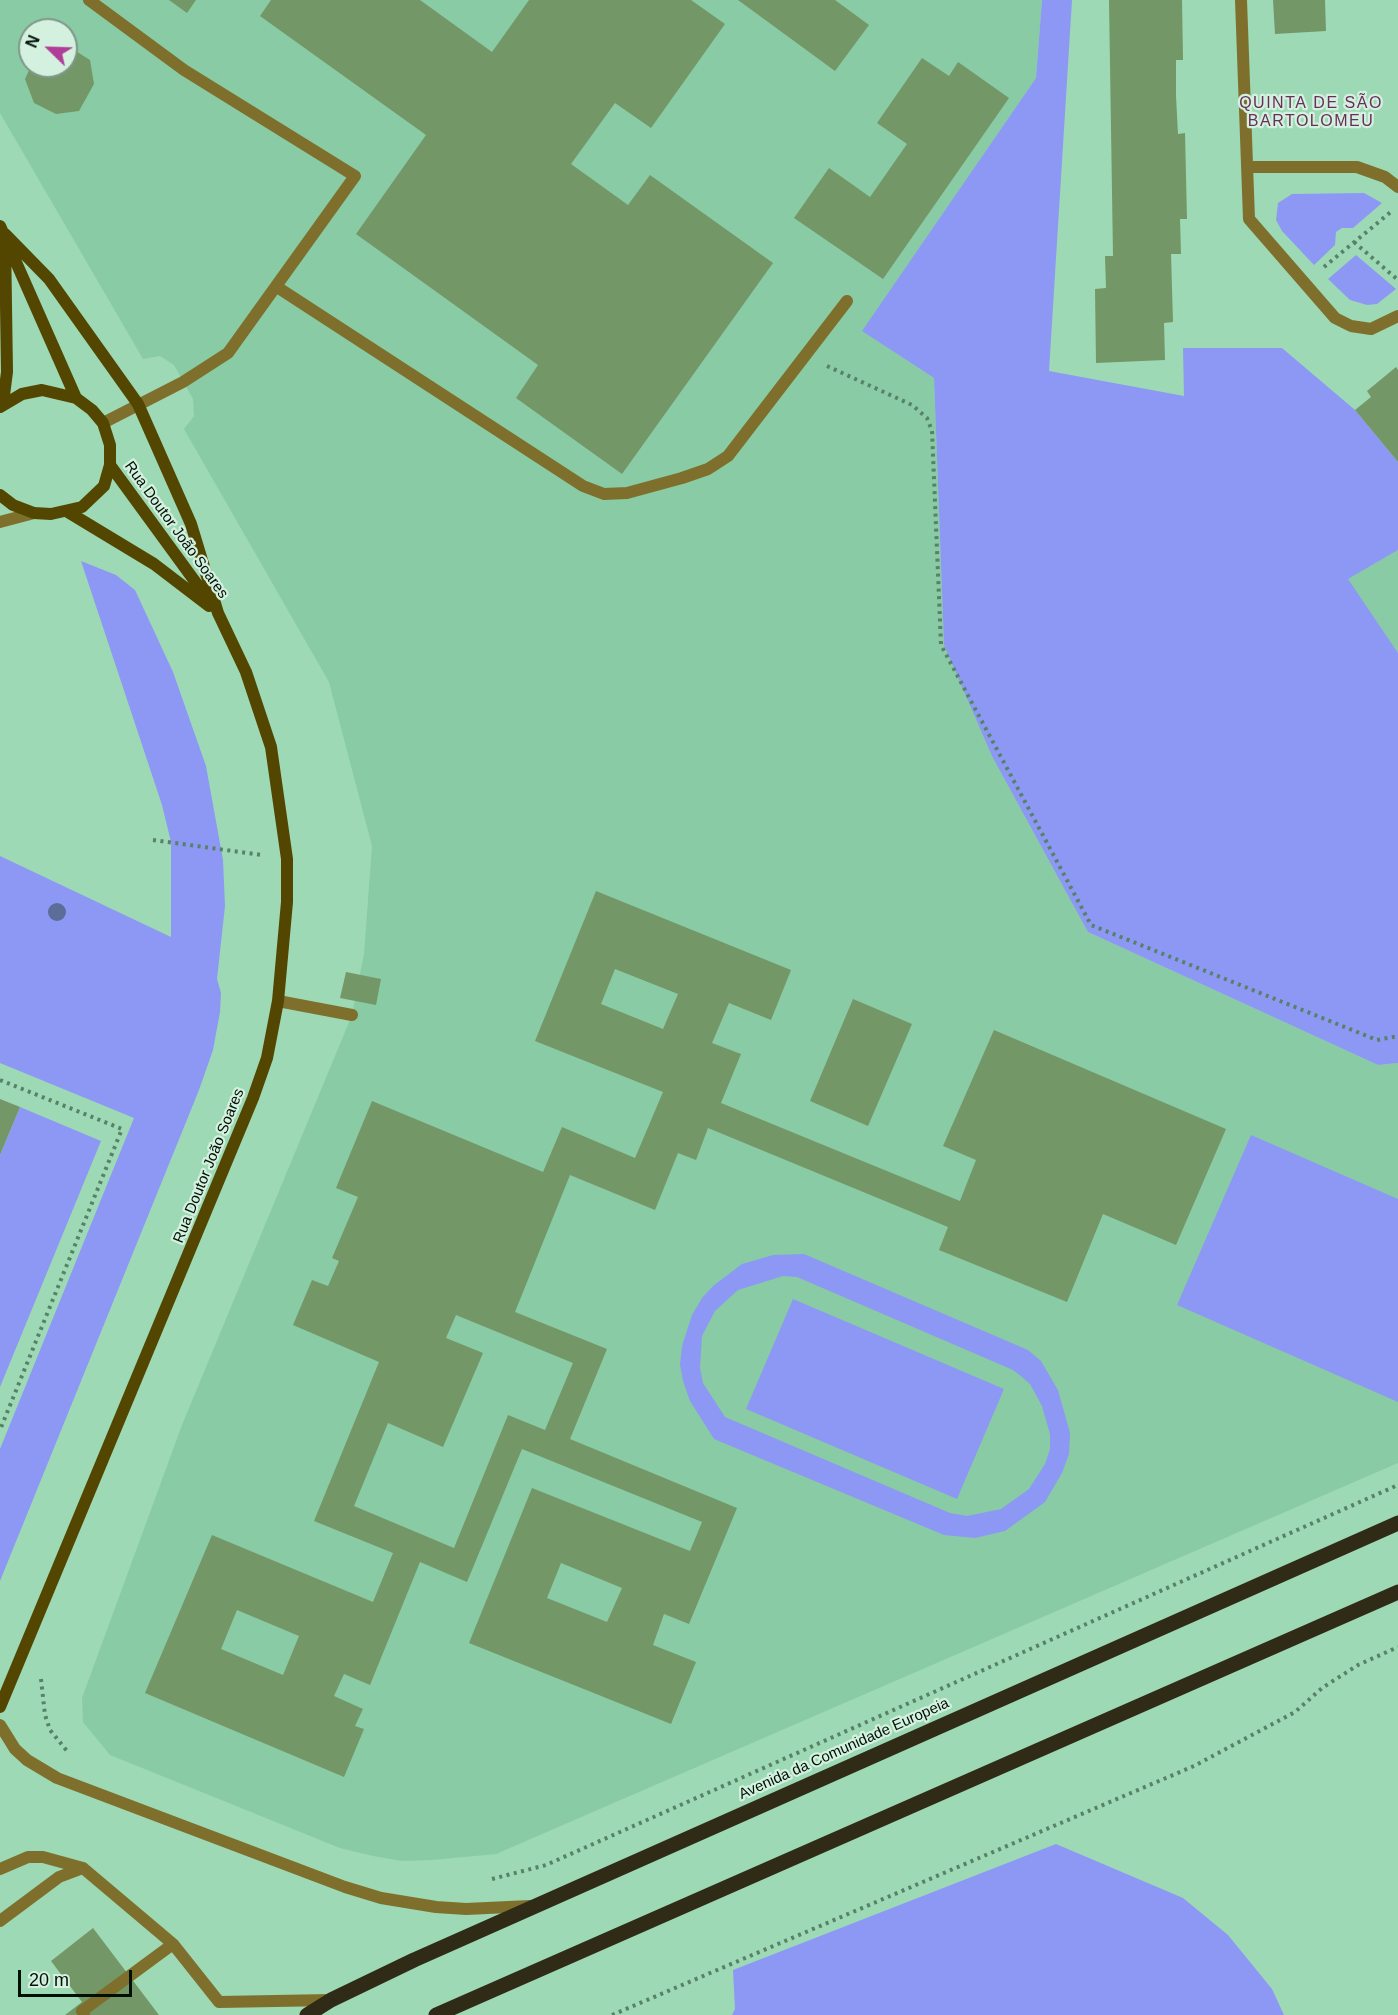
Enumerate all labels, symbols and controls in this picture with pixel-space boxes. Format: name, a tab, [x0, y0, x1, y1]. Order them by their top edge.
north arrow	[18, 18, 78, 78]
text: N	[23, 33, 43, 50]
district label: QUINTA DE SÃO BARTOLOMEU	[1239, 94, 1383, 132]
street label: Rua Doutor João Soares	[120, 458, 232, 602]
street label: Rua Doutor João Soares	[170, 1086, 248, 1246]
street label: Avenida da Comunidade Europeia	[736, 1694, 952, 1804]
scale bar	[21, 1958, 135, 1996]
text: 20 m	[29, 1970, 69, 1990]

